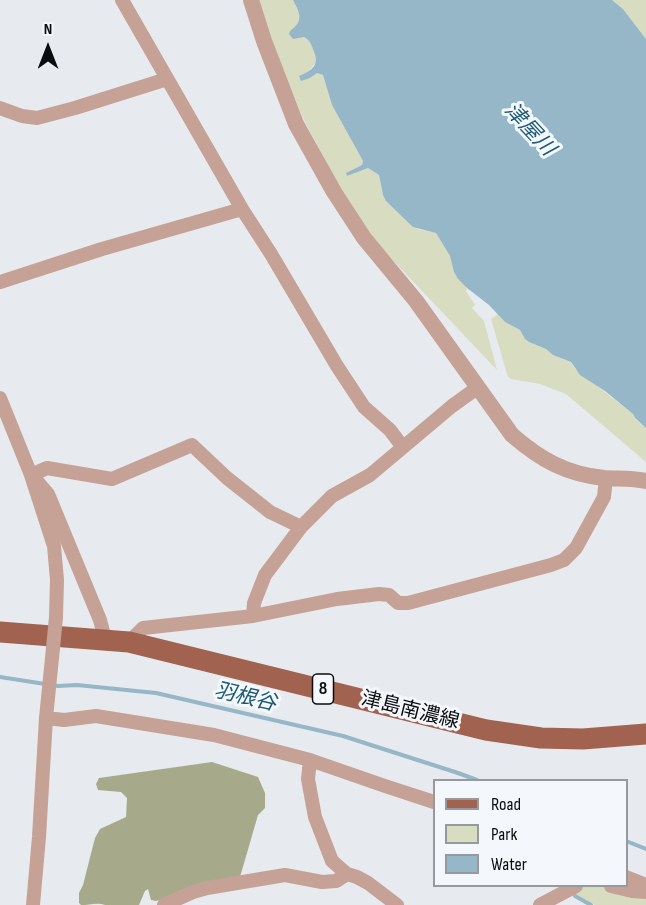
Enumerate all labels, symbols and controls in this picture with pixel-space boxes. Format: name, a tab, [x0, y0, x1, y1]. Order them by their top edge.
north arrow	[18, 18, 78, 78]
text: N	[44, 20, 52, 39]
water label: 津屋川	[498, 98, 560, 162]
road number: 8	[312, 674, 334, 704]
water label: 羽根谷	[211, 679, 279, 717]
street label: 津島南濃線	[359, 687, 461, 735]
legend	[433, 779, 628, 887]
text: Road	[491, 794, 521, 815]
text: Park	[491, 824, 517, 845]
text: Water	[491, 854, 527, 875]

